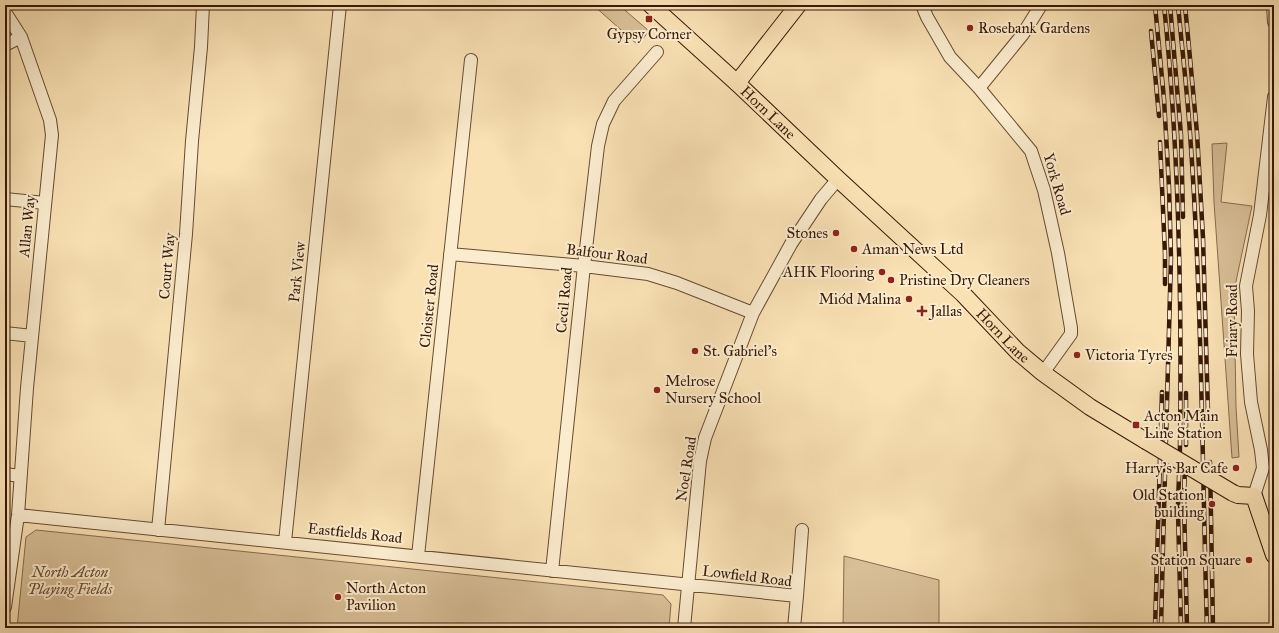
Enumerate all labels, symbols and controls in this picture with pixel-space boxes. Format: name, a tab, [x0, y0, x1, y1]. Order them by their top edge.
marker: Gypsy Corner	[644, 14, 654, 24]
place label: Rosebank Gardens	[978, 19, 1090, 37]
marker: Rosebank Gardens	[965, 23, 975, 33]
place label: Gypsy Corner	[607, 25, 692, 43]
street label: Horn Lane	[737, 82, 799, 143]
street label: York Road	[1040, 151, 1075, 218]
street label: Allan Way	[15, 193, 39, 259]
place label: Stones	[787, 224, 828, 242]
marker: Stones	[831, 228, 841, 238]
street label: Court Way	[155, 231, 179, 300]
street label: Balfour Road	[565, 240, 649, 268]
place label: Aman News Ltd	[861, 240, 964, 258]
street label: Park View	[285, 241, 309, 303]
marker: Aman News Ltd	[849, 244, 859, 254]
street label: Cloister Road	[416, 263, 442, 349]
place label: AHK Flooring	[782, 263, 875, 281]
street label: Cecil Road	[552, 266, 576, 334]
marker: AHK Flooring	[877, 267, 887, 277]
place label: Pristine Dry Cleaners	[899, 271, 1030, 289]
marker: Pristine Dry Cleaners	[886, 275, 896, 285]
street label: Friary Road	[1223, 284, 1241, 358]
place label: Miód Malina	[819, 290, 902, 308]
marker: Miód Malina	[904, 294, 914, 304]
place label: Jallas	[928, 302, 962, 321]
street label: Horn Lane	[972, 305, 1033, 367]
marker: Jallas	[917, 306, 927, 316]
place label: St. Gabriel's	[703, 342, 777, 360]
marker: St. Gabriel's	[690, 346, 700, 356]
place label: Victoria Tyres	[1084, 346, 1173, 364]
marker: Victoria Tyres	[1072, 350, 1082, 360]
place label: Melrose Nursery School	[665, 372, 762, 407]
marker: Melrose Nursery School	[652, 385, 662, 395]
place label: Acton Main Line Station	[1143, 407, 1222, 442]
marker: Acton Main Line Station	[1131, 420, 1141, 430]
street label: Noel Road	[672, 435, 700, 503]
place label: Harry's Bar Cafe	[1125, 459, 1228, 477]
marker: Harry's Bar Cafe	[1231, 463, 1241, 473]
place label: Old Station building	[1132, 486, 1205, 521]
marker: Old Station building	[1207, 499, 1217, 509]
street label: Eastfields Road	[307, 519, 404, 547]
place label: Station Square	[1150, 551, 1241, 570]
marker: Station Square	[1244, 555, 1254, 565]
street label: Lowfield Road	[701, 562, 793, 590]
park label: North Acton Playing Fields	[28, 563, 113, 598]
place label: North Acton Pavilion	[346, 579, 426, 614]
marker: North Acton Pavilion	[333, 592, 343, 602]

